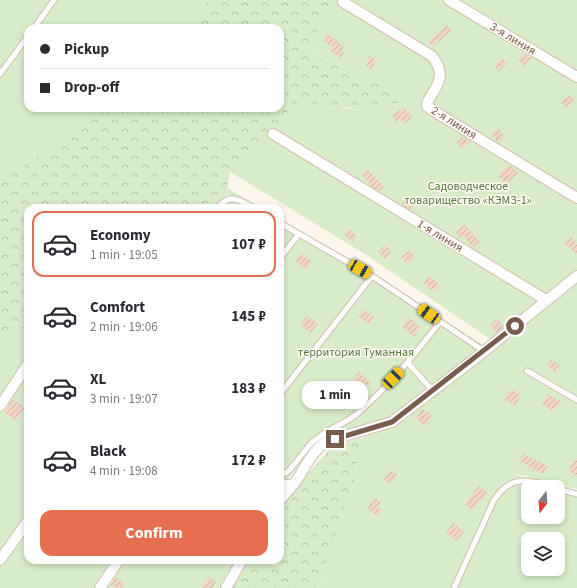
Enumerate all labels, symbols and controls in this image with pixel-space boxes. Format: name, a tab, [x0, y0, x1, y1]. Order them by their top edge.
street label: 3-я линия	[487, 19, 539, 59]
text: Pickup	[64, 39, 109, 60]
text: Drop-off	[64, 77, 119, 98]
street label: 2-я линия	[428, 102, 480, 144]
park label: Садоводческое товарищество «КЭМЗ-1»	[404, 178, 532, 209]
street label: 1-я линия	[414, 216, 466, 256]
text: Economy	[90, 225, 151, 246]
icon: car	[42, 226, 78, 262]
text: 107 ₽	[231, 234, 266, 255]
text: 1 min · 19:05	[90, 246, 158, 264]
car	[347, 258, 373, 280]
text: Comfort	[90, 297, 145, 318]
icon: car	[42, 298, 78, 334]
car	[416, 302, 442, 326]
text: 145 ₽	[231, 306, 266, 327]
route start	[506, 317, 524, 335]
text: 2 min · 19:06	[90, 318, 158, 336]
park label: территория Туманная	[298, 344, 414, 361]
car	[380, 365, 406, 391]
text: XL	[90, 369, 106, 390]
icon: car	[42, 370, 78, 406]
text: 183 ₽	[231, 378, 266, 399]
callout: 1 min	[302, 381, 368, 409]
text: 1 min	[319, 386, 351, 404]
text: 3 min · 19:07	[90, 390, 158, 408]
route end	[326, 430, 344, 448]
text: Black	[90, 441, 127, 462]
icon: car	[42, 442, 78, 478]
text: 172 ₽	[231, 450, 266, 471]
text: 4 min · 19:08	[90, 462, 158, 480]
north arrow	[521, 480, 565, 524]
map controls	[521, 480, 565, 576]
button: Confirm	[40, 510, 268, 556]
button: layers	[521, 532, 565, 576]

